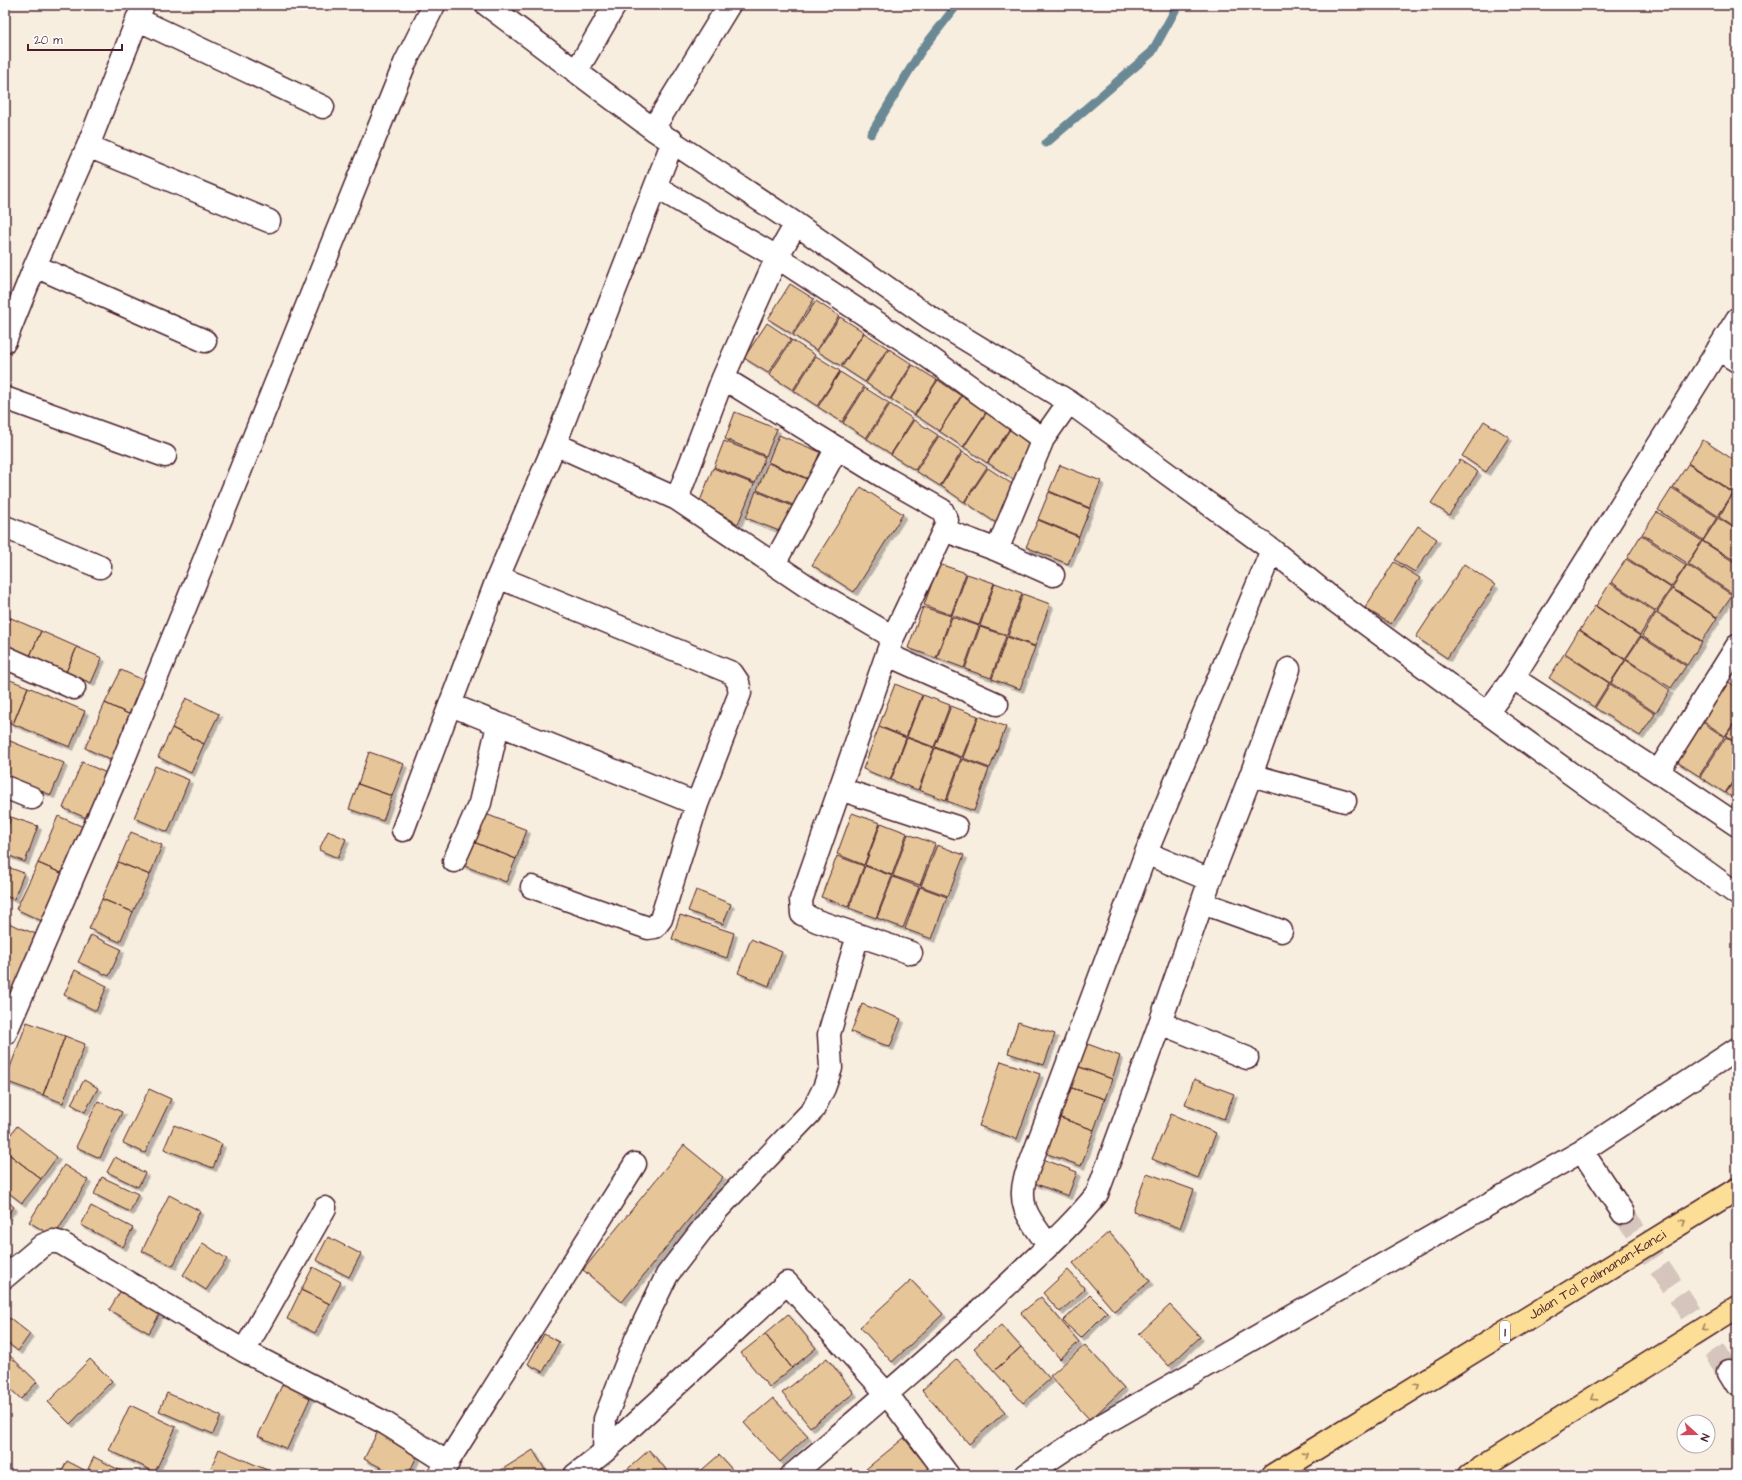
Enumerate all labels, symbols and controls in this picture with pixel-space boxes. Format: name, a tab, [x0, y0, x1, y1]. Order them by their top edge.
scale bar	[28, 26, 122, 52]
text: 20 m	[34, 32, 63, 49]
one-way arrow	[1678, 1220, 1685, 1227]
street label: Jalan Tol Palimanan–Kanci	[1525, 1225, 1670, 1325]
road number: 1	[1500, 1321, 1510, 1343]
one-way arrow	[1701, 1324, 1708, 1332]
one-way arrow	[1413, 1384, 1420, 1391]
one-way arrow	[1591, 1394, 1598, 1401]
north arrow	[1676, 1414, 1716, 1454]
text: N	[1697, 1431, 1713, 1443]
one-way arrow	[1302, 1452, 1309, 1459]

